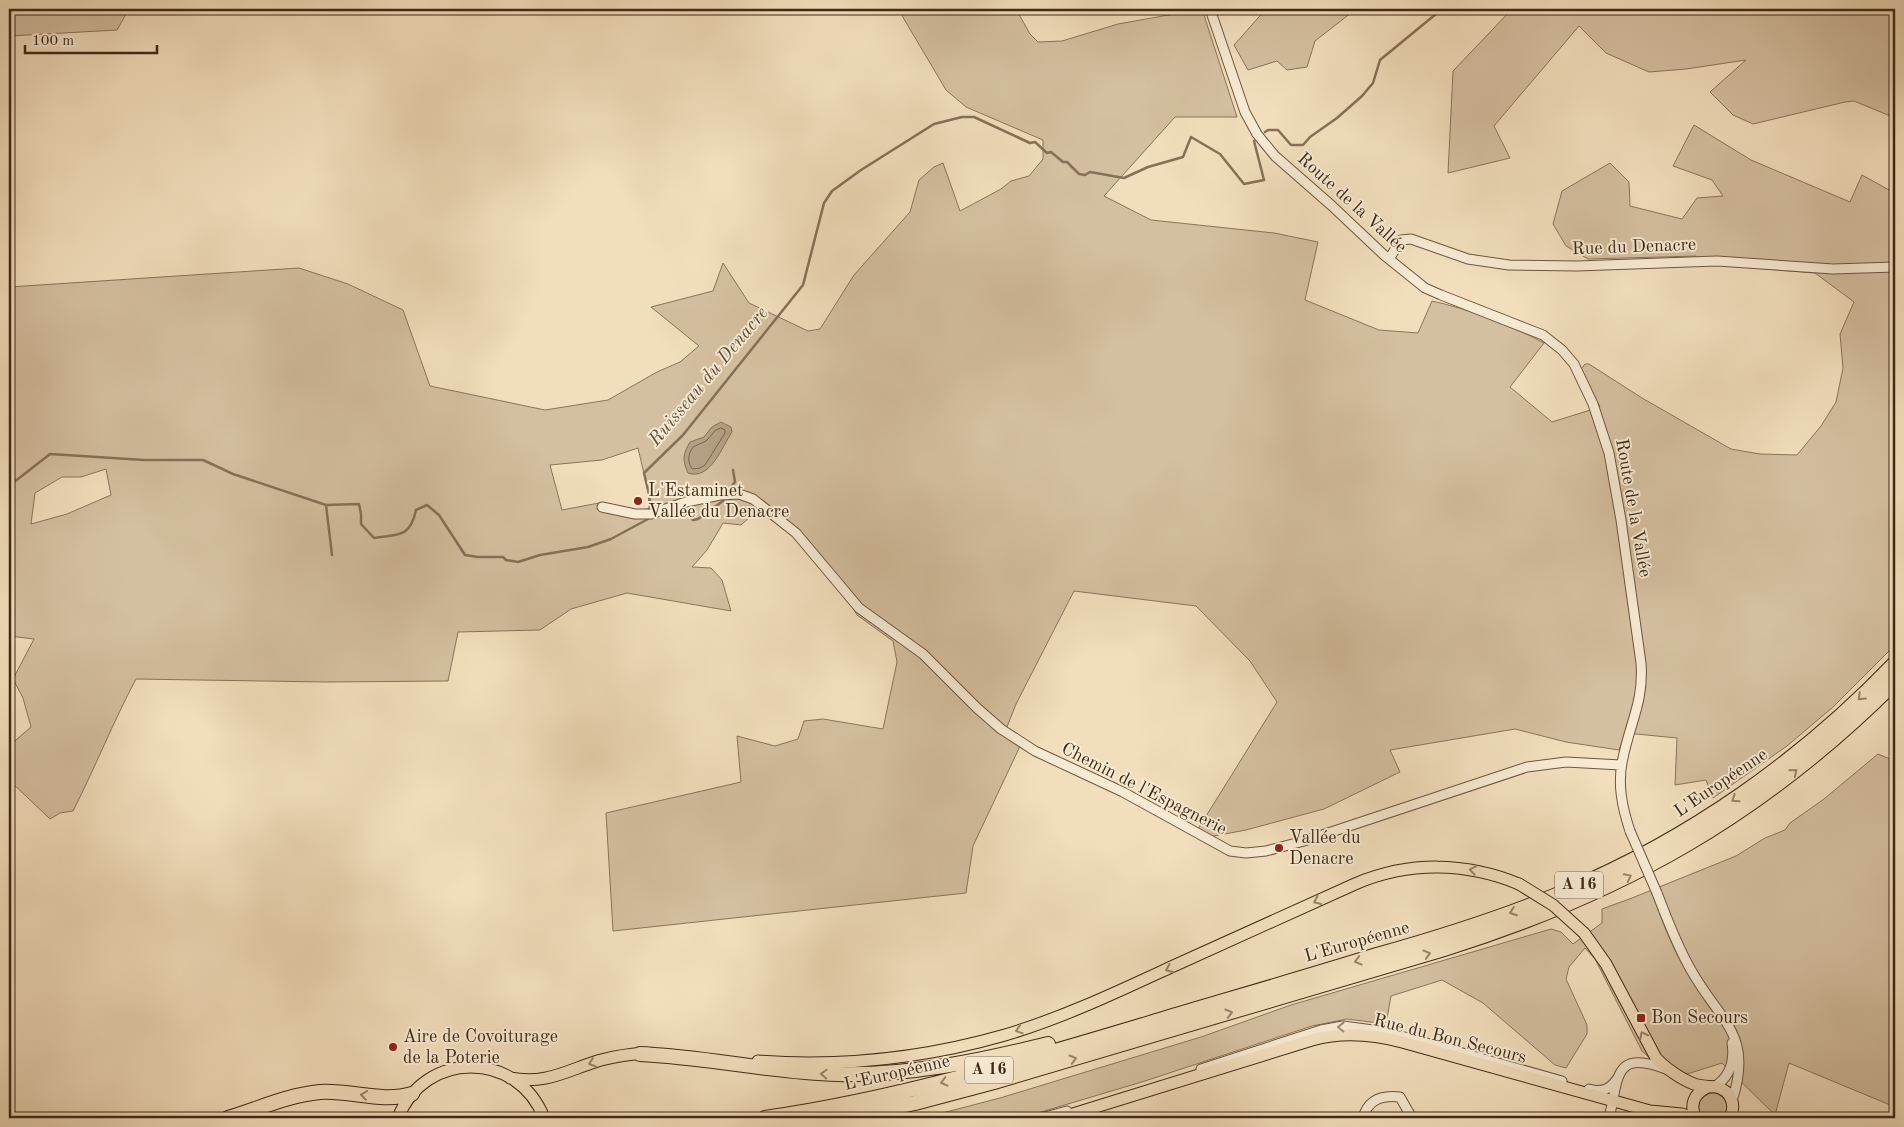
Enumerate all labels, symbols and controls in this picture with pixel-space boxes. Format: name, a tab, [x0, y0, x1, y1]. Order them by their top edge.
scale bar	[25, 22, 158, 54]
text: 100 m	[32, 34, 74, 49]
street label: Route de la Vallée	[1294, 149, 1410, 257]
street label: Rue du Denacre	[1572, 236, 1696, 258]
water label: Ruisseau du Denacre	[645, 304, 772, 451]
street label: Route de la Vallée	[1612, 437, 1654, 579]
place label: L'Estaminet Vallée du Denacre	[648, 482, 789, 521]
marker: L'Estaminet Vallée du Denacre	[632, 495, 644, 507]
one-way arrow	[1857, 691, 1866, 700]
street label: Chemin de l'Espagnerie	[1059, 740, 1229, 838]
street label: L'Européenne	[1671, 745, 1771, 821]
one-way arrow	[1789, 769, 1798, 778]
one-way arrow	[1731, 793, 1741, 802]
place label: Vallée du Denacre	[1289, 829, 1361, 868]
marker: Vallée du Denacre	[1273, 842, 1285, 854]
one-way arrow	[1469, 865, 1477, 875]
road number: A 16	[1555, 872, 1603, 898]
one-way arrow	[1623, 873, 1632, 884]
one-way arrow	[1313, 895, 1322, 906]
one-way arrow	[1509, 906, 1517, 916]
street label: L'Européenne	[1302, 918, 1412, 966]
one-way arrow	[1423, 950, 1431, 960]
one-way arrow	[1354, 956, 1362, 966]
one-way arrow	[1165, 962, 1174, 973]
one-way arrow	[1225, 1009, 1233, 1019]
place label: Bon Secours	[1651, 1009, 1748, 1027]
street label: Rue du Bon Secours	[1372, 1011, 1529, 1067]
marker: Bon Secours	[1635, 1012, 1647, 1024]
one-way arrow	[1336, 1022, 1344, 1032]
one-way arrow	[1015, 1025, 1024, 1035]
place label: Aire de Covoiturage de la Poterie	[403, 1028, 558, 1067]
one-way arrow	[1639, 1031, 1649, 1040]
marker: Aire de Covoiturage de la Poterie	[387, 1041, 399, 1053]
street label: L'Européenne	[842, 1052, 952, 1094]
one-way arrow	[1069, 1055, 1077, 1065]
road number: A 16	[965, 1056, 1013, 1084]
one-way arrow	[588, 1058, 597, 1068]
one-way arrow	[820, 1068, 828, 1079]
one-way arrow	[940, 1076, 949, 1087]
one-way arrow	[359, 1090, 368, 1100]

